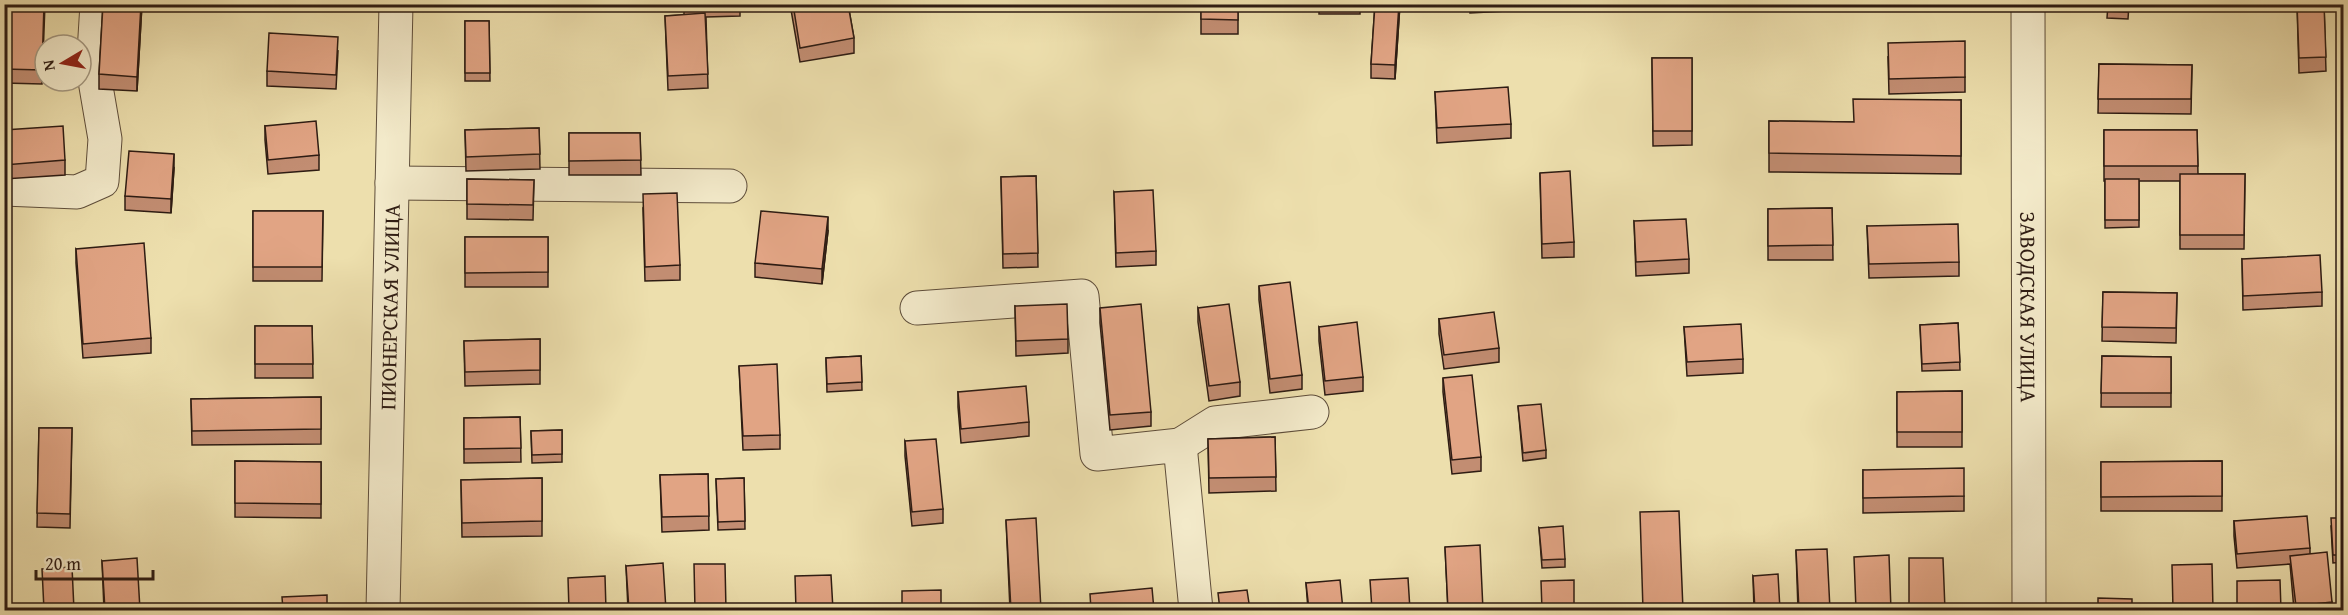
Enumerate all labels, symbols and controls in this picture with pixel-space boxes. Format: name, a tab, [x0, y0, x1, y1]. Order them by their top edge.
north arrow	[33, 33, 93, 93]
text: N	[35, 58, 61, 73]
street label: ПИОНЕРСКАЯ УЛИЦА	[371, 203, 408, 411]
street label: ЗАВОДСКАЯ УЛИЦА	[2012, 211, 2045, 403]
scale bar	[36, 543, 153, 581]
text: 20 m	[45, 550, 81, 577]

